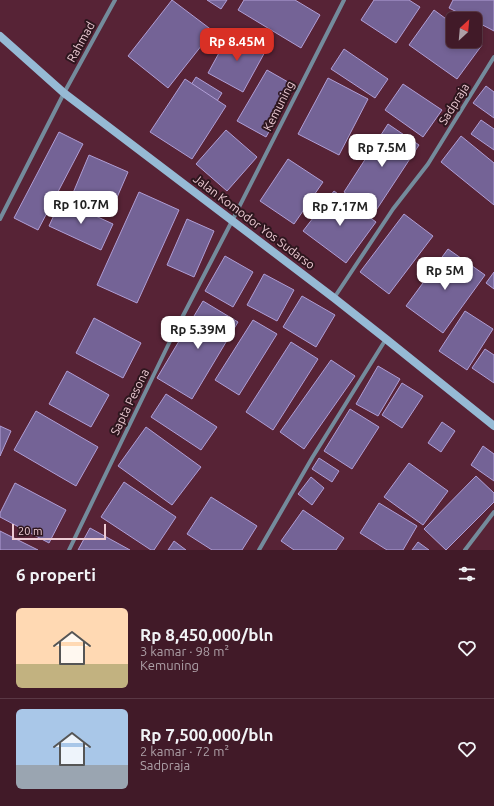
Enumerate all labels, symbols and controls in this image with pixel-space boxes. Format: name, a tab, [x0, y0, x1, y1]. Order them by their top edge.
north arrow	[446, 12, 482, 48]
map controls	[446, 12, 482, 48]
street label: Rahmad	[64, 19, 97, 64]
pin: Rp 8.45M	[196, 28, 278, 62]
text: Rp 8.45M	[209, 34, 265, 48]
street label: Kemuning	[260, 79, 297, 133]
street label: Sadpraja	[436, 81, 471, 127]
pin: Rp 7.5M	[345, 134, 419, 168]
text: Rp 7.5M	[358, 140, 406, 154]
street label: Jalan Komodor Yos Sudarso	[191, 172, 317, 271]
pin: Rp 10.7M	[40, 191, 122, 225]
pin: Rp 7.17M	[299, 193, 381, 227]
text: Rp 10.7M	[53, 197, 109, 211]
text: Rp 7.17M	[312, 199, 368, 213]
pin: Rp 5M	[417, 257, 473, 291]
text: Rp 5M	[426, 263, 464, 277]
pin: Rp 5.39M	[157, 316, 239, 350]
text: Rp 5.39M	[170, 322, 226, 336]
street label: Sapta Pesona	[108, 367, 151, 437]
scale bar	[12, 522, 106, 541]
text: 20 m	[18, 525, 42, 537]
icon: filters	[456, 563, 478, 585]
text: 6 properti	[16, 565, 96, 584]
icon: home	[48, 624, 96, 672]
text: Rp 8,450,000/bln	[140, 625, 274, 644]
icon: heart	[456, 637, 478, 659]
text: 3 kamar · 98 m²	[140, 644, 229, 658]
text: Kemuning	[140, 658, 199, 672]
icon: home	[48, 725, 96, 773]
text: Rp 7,500,000/bln	[140, 725, 274, 744]
icon: heart	[456, 738, 478, 760]
text: 2 kamar · 72 m²	[140, 744, 229, 758]
text: Sadpraja	[140, 758, 190, 772]

